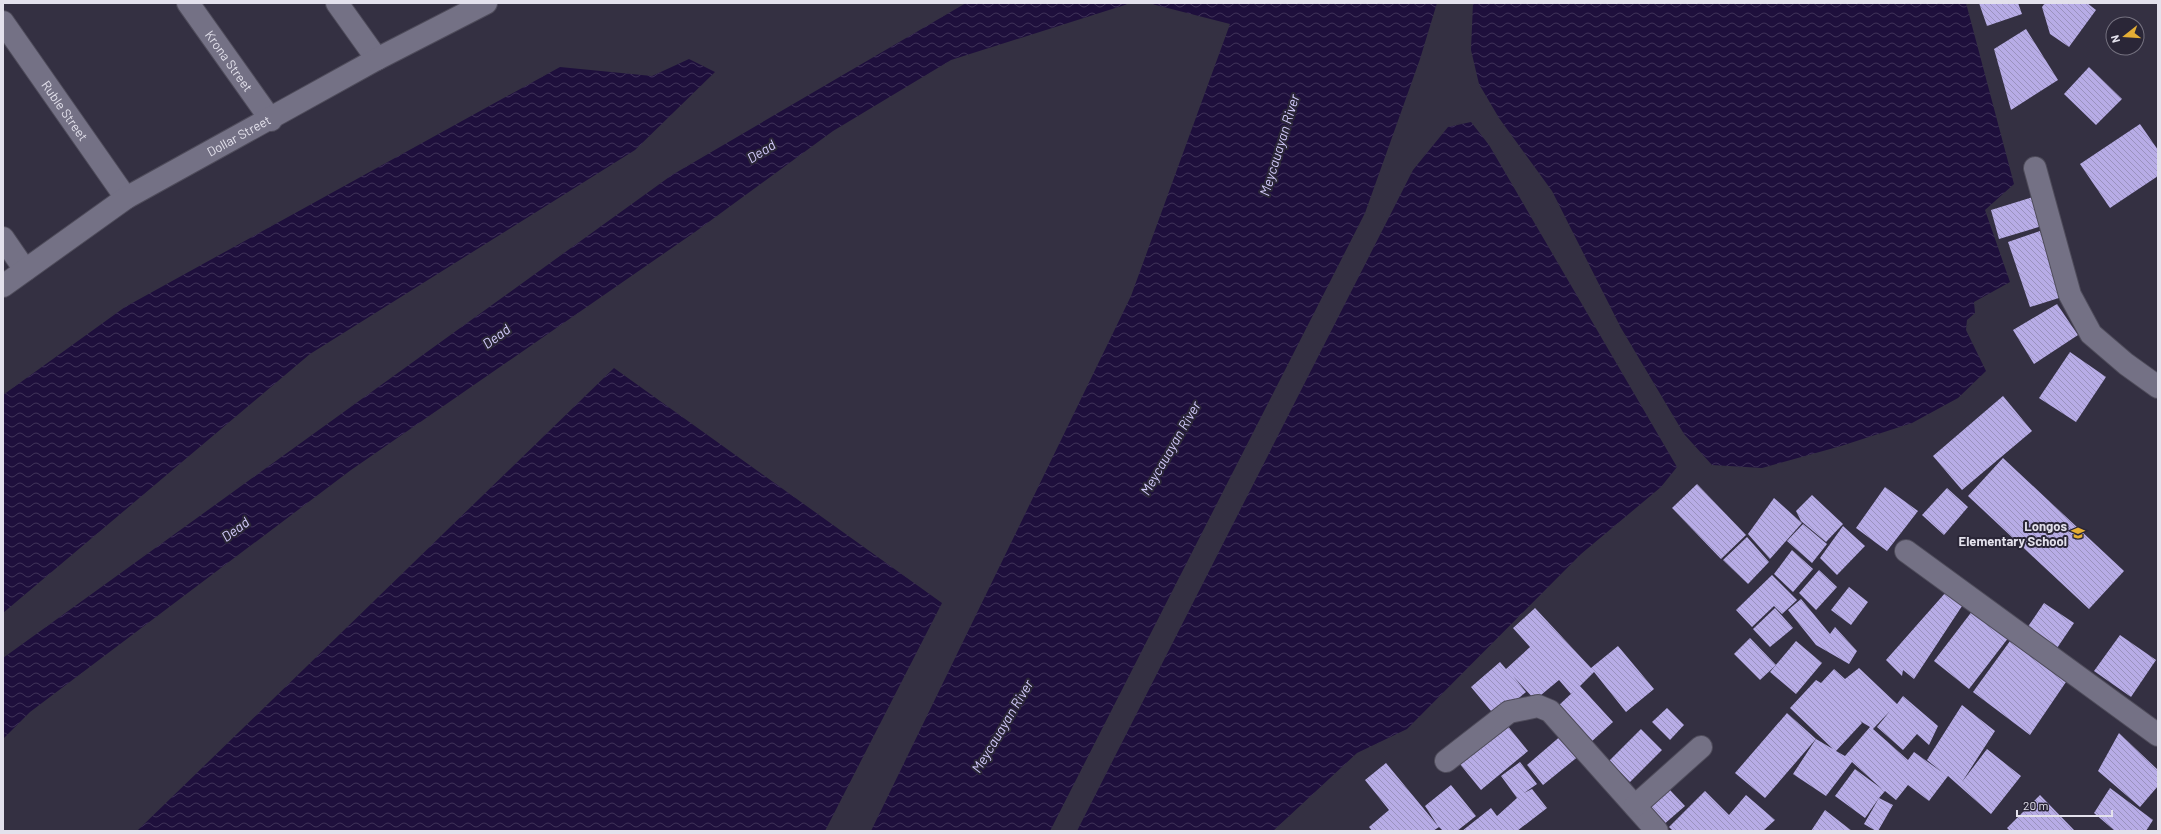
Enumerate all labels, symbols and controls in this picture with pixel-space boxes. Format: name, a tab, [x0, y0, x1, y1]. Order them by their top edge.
north arrow	[2105, 16, 2145, 56]
street label: Krona Street	[202, 27, 256, 95]
text: N	[2108, 34, 2122, 44]
street label: Ruble Street	[38, 77, 92, 144]
water label: Meycauayan River	[1255, 91, 1303, 198]
street label: Dollar Street	[204, 112, 273, 160]
water label: Dead	[744, 135, 779, 166]
water label: Dead	[479, 320, 514, 352]
water label: Meycauayan River	[1136, 397, 1204, 498]
water label: Dead	[218, 513, 253, 545]
place label: Longos Elementary School	[1959, 518, 2067, 549]
school or university icon: Longos Elementary School	[2070, 525, 2086, 541]
water label: Meycauayan River	[968, 675, 1037, 776]
scale bar	[2017, 792, 2112, 818]
text: 20 m	[2023, 798, 2049, 812]

